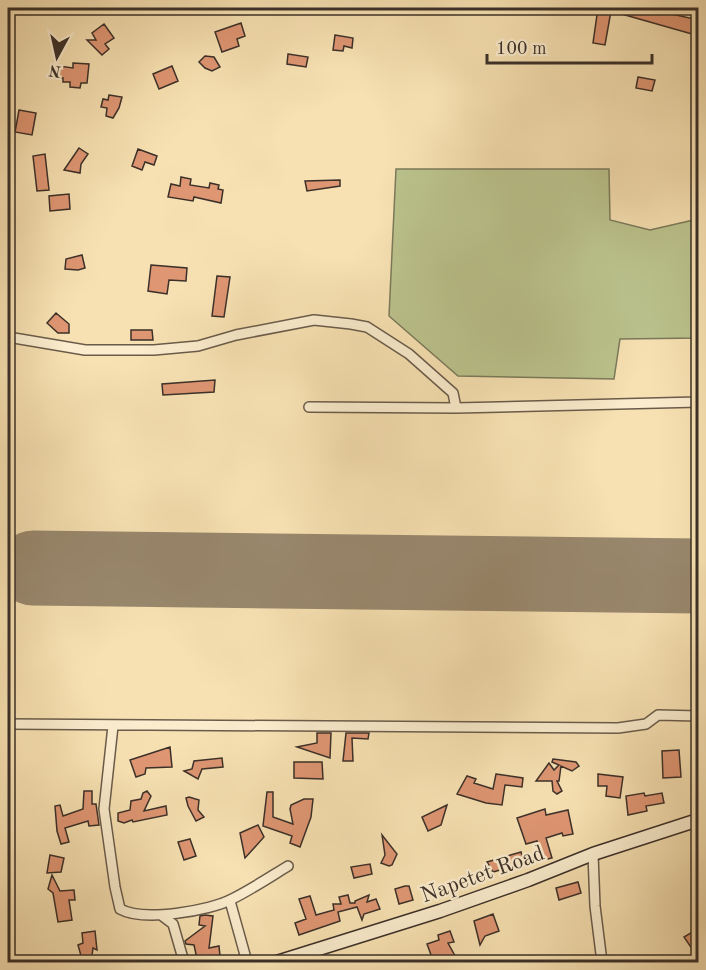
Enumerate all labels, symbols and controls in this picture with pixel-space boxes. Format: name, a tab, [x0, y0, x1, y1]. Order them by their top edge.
north arrow	[27, 27, 87, 87]
scale bar	[487, 27, 652, 65]
text: 100 m	[496, 40, 547, 58]
text: N	[47, 61, 62, 79]
street label: Napetet Road	[418, 842, 548, 907]

